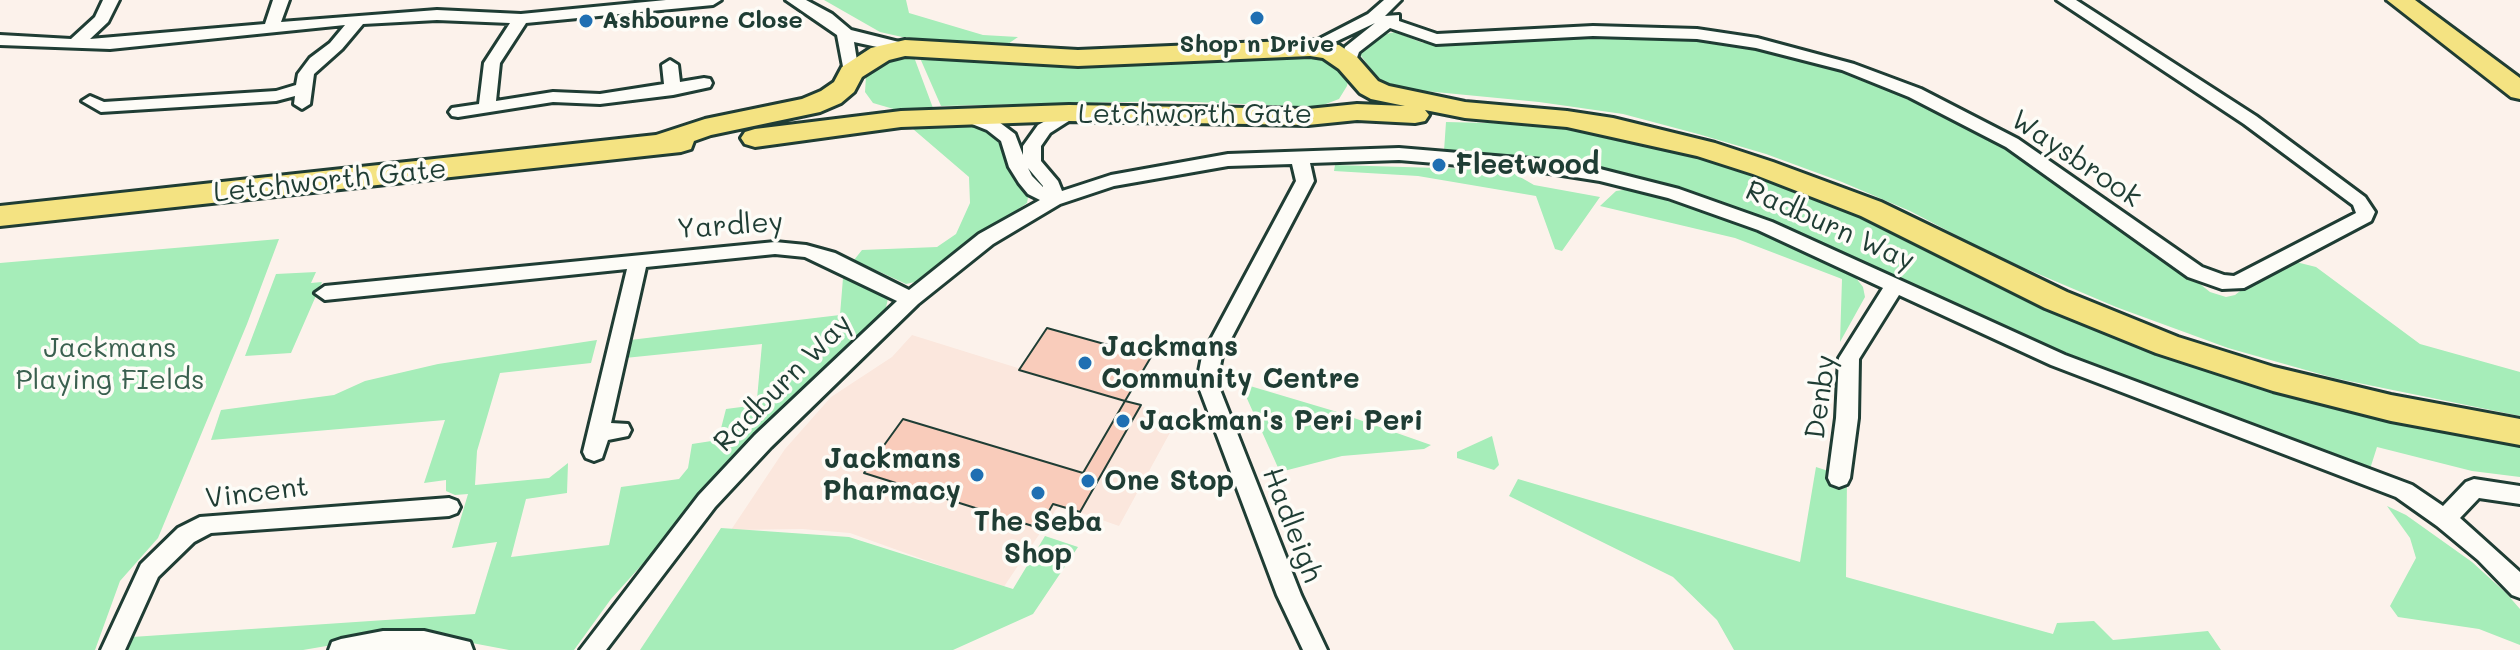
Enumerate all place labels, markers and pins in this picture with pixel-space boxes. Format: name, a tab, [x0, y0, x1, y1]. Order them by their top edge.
place label: Ashbourne Close	[602, 7, 803, 35]
marker: Shop n Drive	[1248, 9, 1266, 27]
marker: Ashbourne Close	[577, 12, 595, 30]
place label: Shop n Drive	[1180, 31, 1334, 59]
place label: Fleetwood	[1455, 148, 1600, 182]
marker: Fleetwood	[1430, 156, 1448, 174]
place label: Jackmans Community Centre	[1101, 330, 1360, 396]
marker: Jackmans Community Centre	[1076, 354, 1094, 372]
place label: Jackman's Peri Peri	[1139, 404, 1423, 438]
marker: Jackman's Peri Peri	[1114, 412, 1132, 430]
place label: Jackmans Pharmacy	[822, 442, 961, 508]
place label: One Stop	[1104, 464, 1234, 498]
marker: Jackmans Pharmacy	[968, 466, 986, 484]
marker: One Stop	[1079, 472, 1097, 490]
marker: The Seba Shop	[1029, 484, 1047, 502]
place label: The Seba Shop	[974, 505, 1102, 571]

